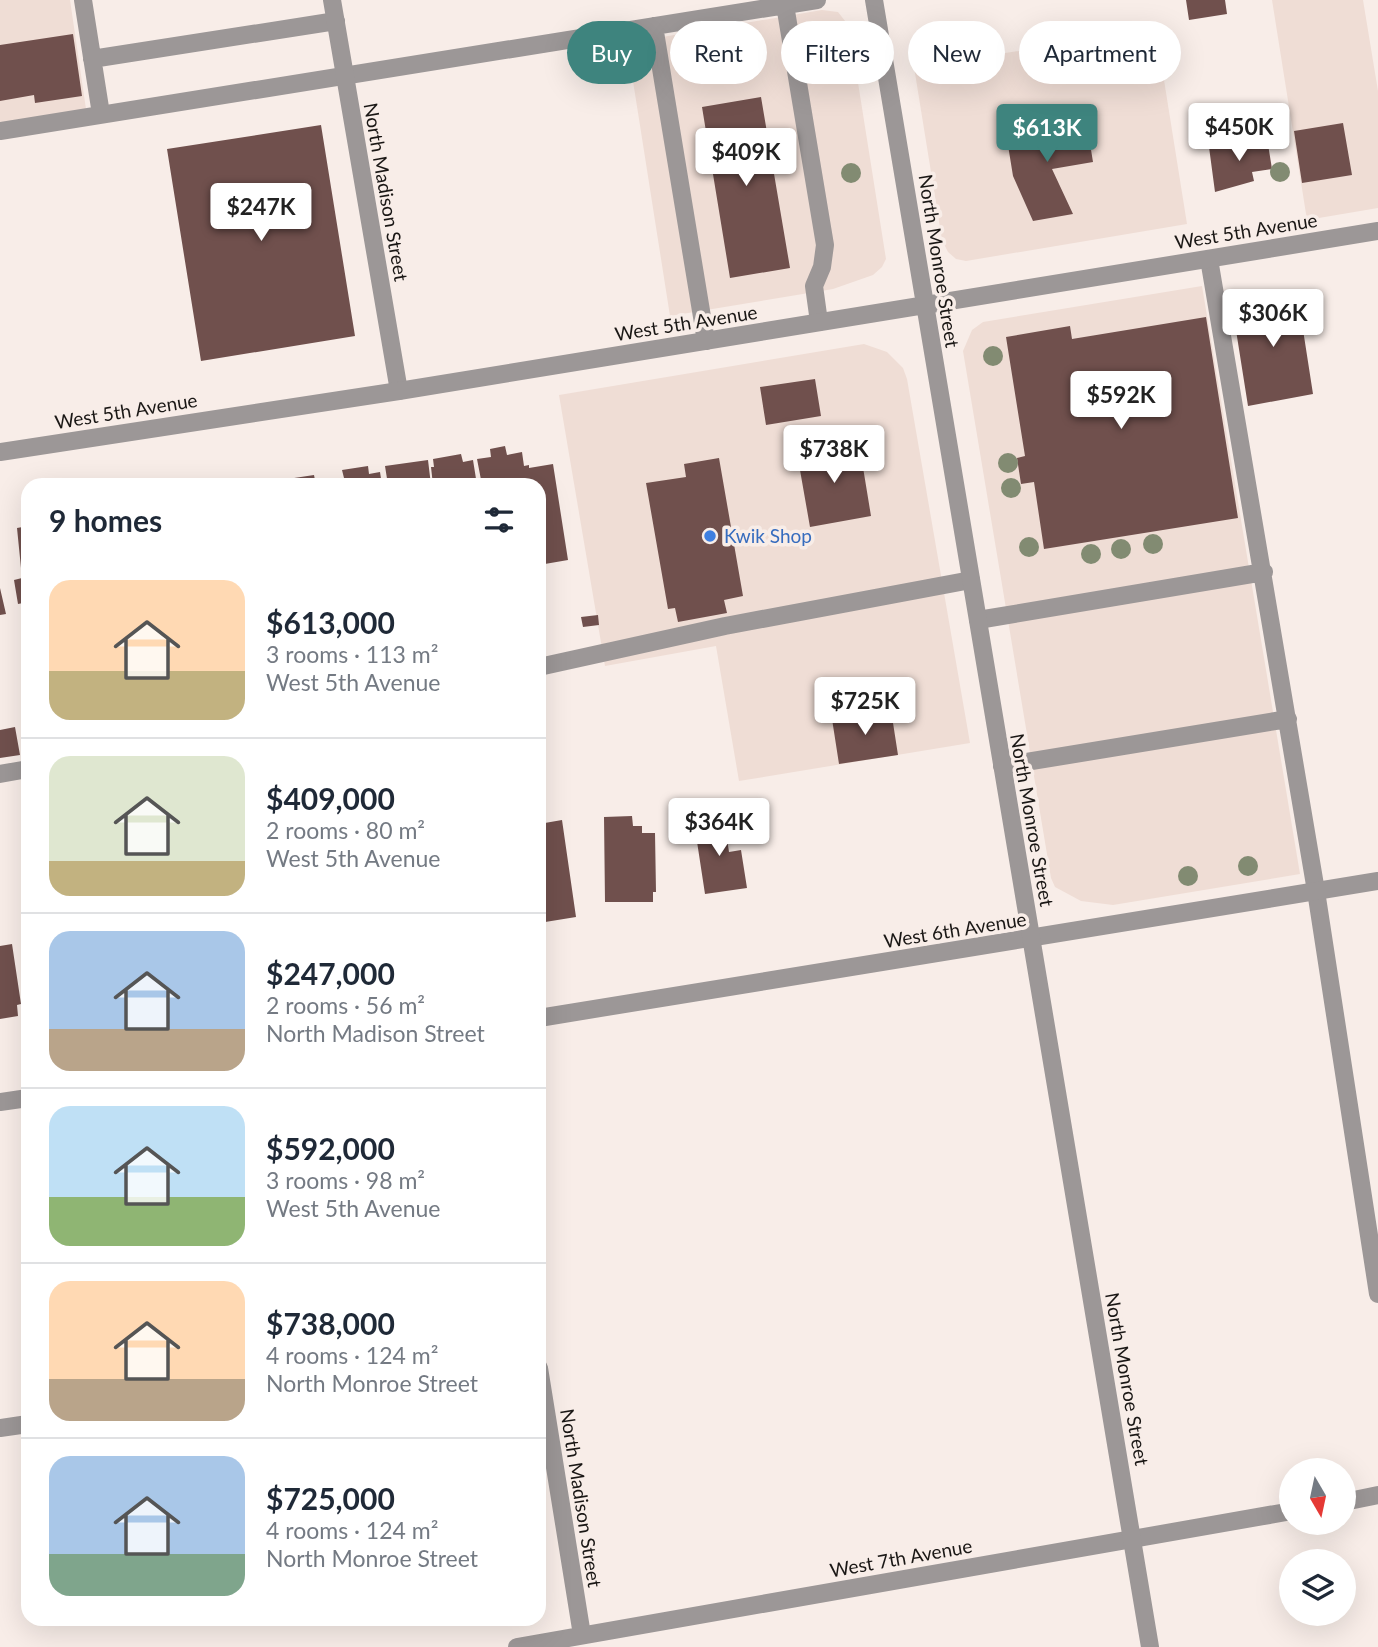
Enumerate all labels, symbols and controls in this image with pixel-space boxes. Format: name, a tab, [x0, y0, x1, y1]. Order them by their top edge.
chip: Buy	[567, 21, 656, 84]
chip: Rent	[670, 21, 767, 84]
chip: Filters	[781, 21, 894, 84]
chip: New	[908, 21, 1005, 84]
chip: Apartment	[1019, 21, 1181, 84]
street label: North Madison Street	[359, 101, 414, 283]
pin: $613K	[998, 104, 1096, 164]
pin: $450K	[1190, 104, 1288, 163]
text: $450K	[1204, 112, 1274, 140]
text: $613K	[1012, 113, 1082, 141]
pin: $409K	[697, 128, 795, 188]
text: $409K	[711, 137, 781, 165]
street label: North Monroe Street	[914, 173, 965, 349]
pin: $247K	[212, 184, 310, 243]
text: $247K	[226, 192, 296, 220]
street label: West 5th Avenue	[1173, 208, 1319, 253]
pin: $306K	[1224, 290, 1322, 349]
text: $306K	[1238, 298, 1308, 326]
street label: West 5th Avenue	[613, 300, 759, 345]
pin: $592K	[1072, 372, 1170, 431]
text: $592K	[1086, 380, 1156, 408]
street label: West 5th Avenue	[53, 388, 199, 433]
pin: $738K	[785, 426, 883, 485]
text: $738K	[799, 434, 869, 462]
icon: filters	[480, 501, 518, 539]
text: 9 homes	[49, 502, 162, 538]
place label: Kwik Shop	[724, 524, 812, 547]
marker: Kwik Shop	[702, 528, 718, 544]
text: $613,000	[266, 604, 395, 640]
icon: home	[105, 608, 189, 692]
text: 3 rooms · 113 m²	[266, 640, 438, 668]
text: West 5th Avenue	[266, 668, 440, 696]
pin: $725K	[816, 678, 914, 737]
text: $725K	[830, 686, 900, 714]
street label: North Monroe Street	[1006, 732, 1059, 908]
text: $409,000	[266, 780, 395, 816]
icon: home	[105, 784, 189, 868]
pin: $364K	[670, 798, 768, 858]
text: $364K	[684, 807, 754, 835]
text: 2 rooms · 80 m²	[266, 816, 425, 844]
text: West 5th Avenue	[266, 844, 440, 872]
street label: West 6th Avenue	[882, 907, 1028, 952]
text: $247,000	[266, 955, 395, 991]
icon: home	[105, 959, 189, 1043]
text: 2 rooms · 56 m²	[266, 991, 425, 1019]
text: North Madison Street	[266, 1019, 485, 1047]
text: $592,000	[266, 1130, 395, 1166]
icon: home	[105, 1134, 189, 1218]
text: 3 rooms · 98 m²	[266, 1166, 425, 1194]
text: West 5th Avenue	[266, 1194, 440, 1222]
street label: North Monroe Street	[1101, 1291, 1154, 1467]
text: $738,000	[266, 1305, 395, 1341]
icon: home	[105, 1309, 189, 1393]
text: 4 rooms · 124 m²	[266, 1341, 438, 1369]
text: North Monroe Street	[266, 1369, 478, 1397]
street label: North Madison Street	[556, 1407, 607, 1589]
north arrow	[1279, 1458, 1356, 1535]
map controls	[1279, 1458, 1356, 1626]
text: $725,000	[266, 1480, 395, 1516]
icon: home	[105, 1484, 189, 1568]
text: 4 rooms · 124 m²	[266, 1516, 438, 1544]
street label: West 7th Avenue	[828, 1534, 974, 1581]
text: North Monroe Street	[266, 1544, 478, 1572]
button: layers	[1279, 1549, 1356, 1626]

